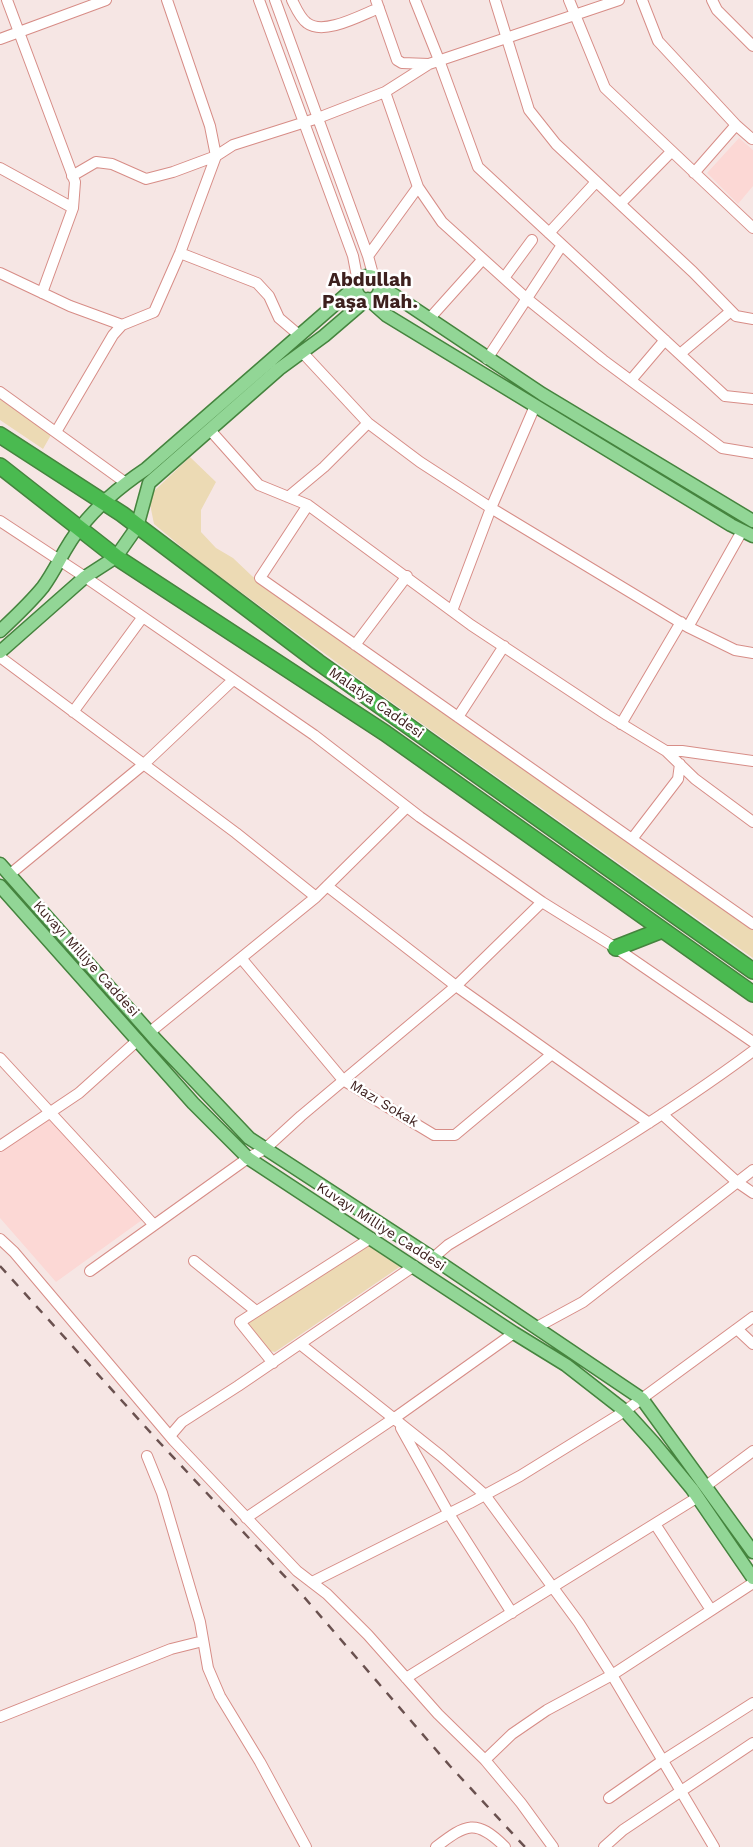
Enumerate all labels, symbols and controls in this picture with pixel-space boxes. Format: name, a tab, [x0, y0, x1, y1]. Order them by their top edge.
district label: Abdullah Paşa Mah.	[322, 269, 418, 313]
street label: Malatya Caddesi	[325, 664, 427, 742]
street label: Kuvayı Milliye Caddesi	[30, 898, 142, 1020]
street label: Mazı Sokak	[347, 1077, 421, 1131]
street label: Kuvayı Milliye Caddesi	[313, 1179, 449, 1275]

